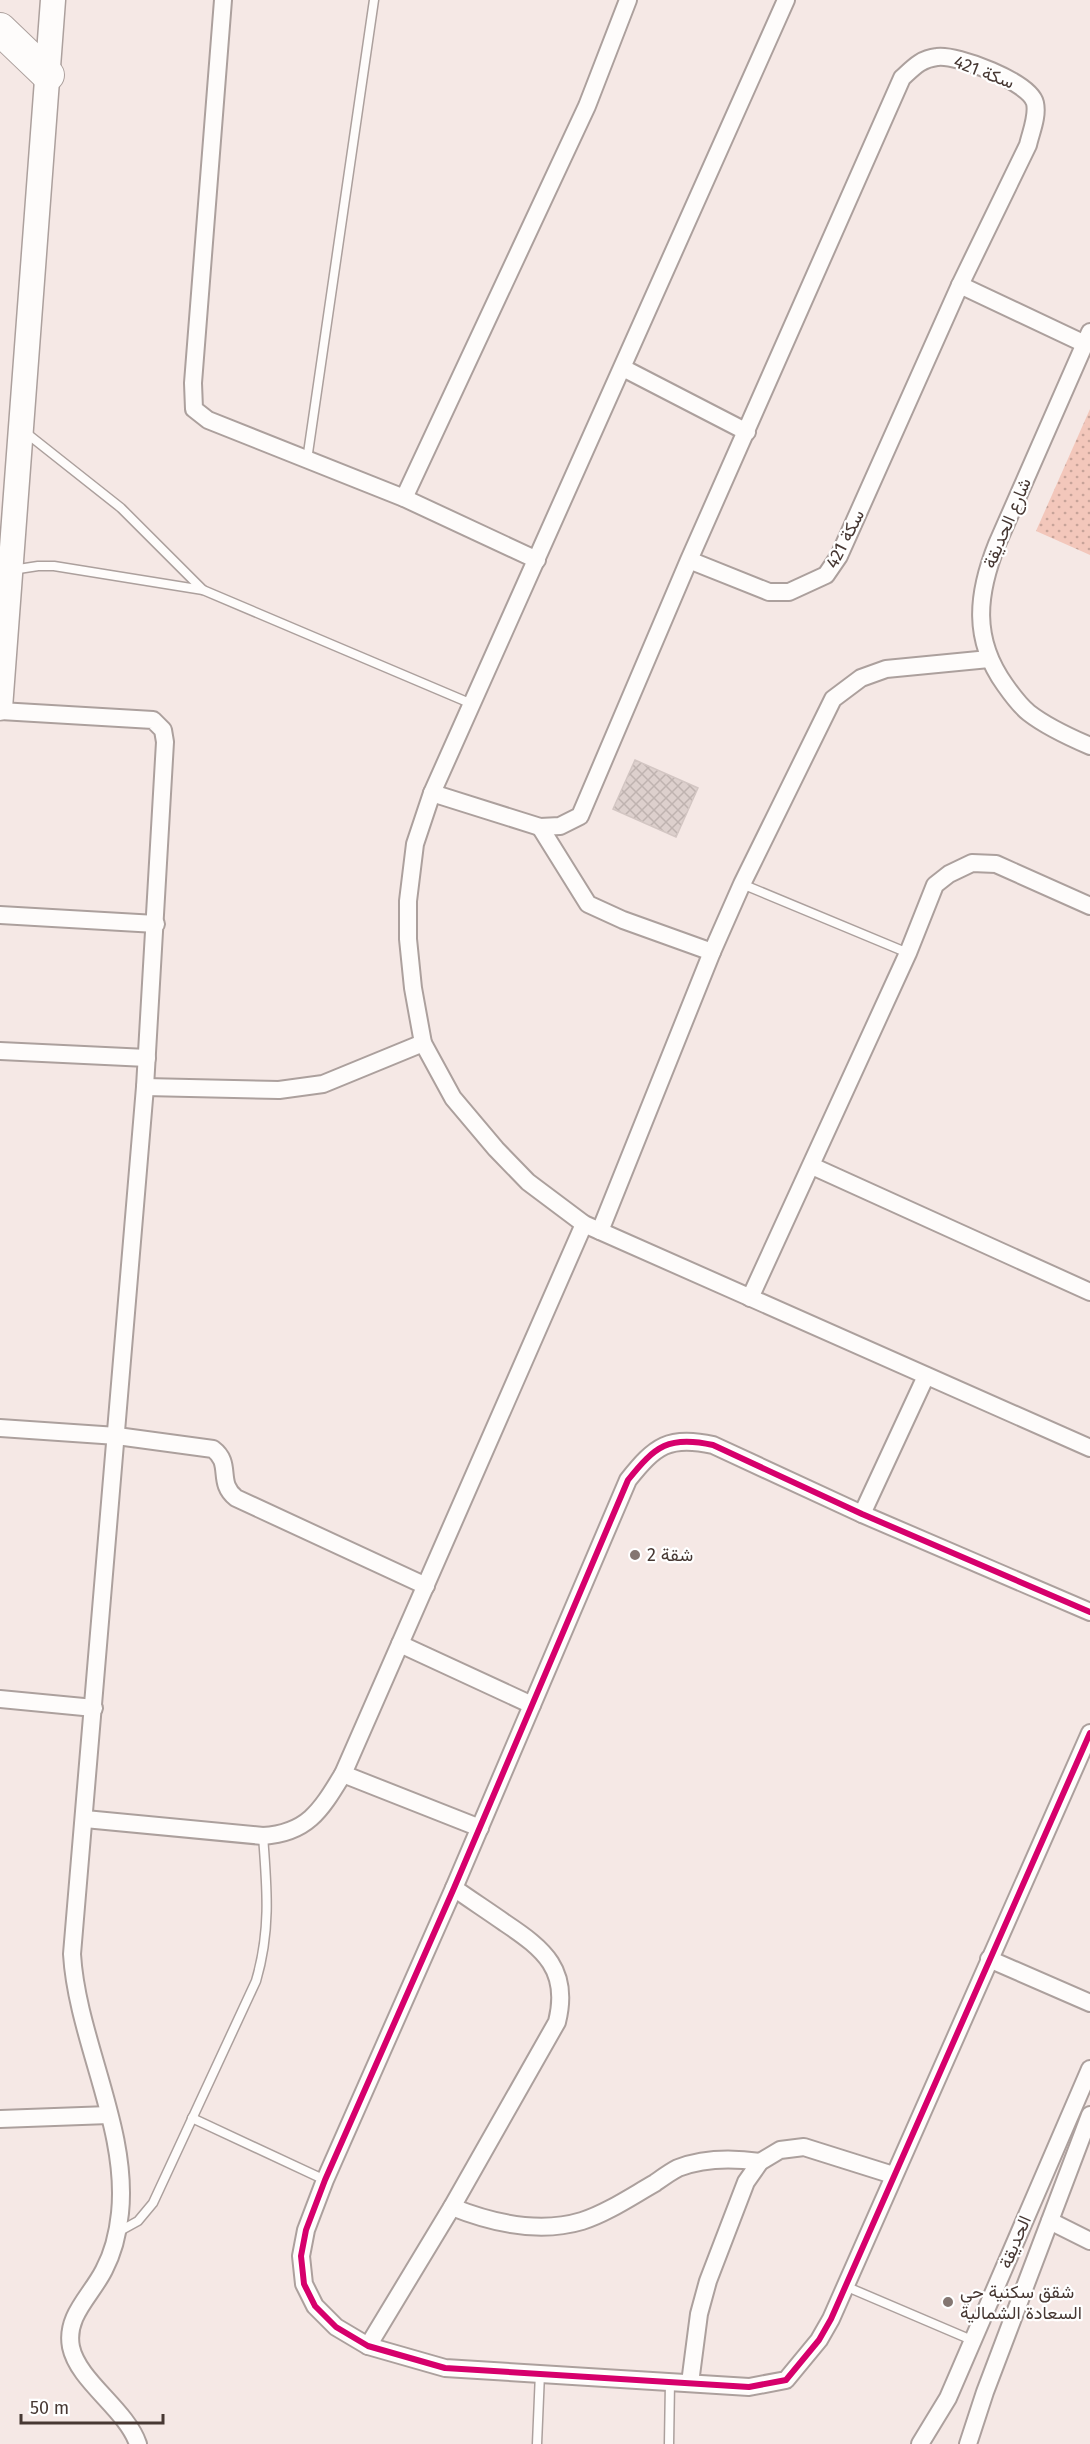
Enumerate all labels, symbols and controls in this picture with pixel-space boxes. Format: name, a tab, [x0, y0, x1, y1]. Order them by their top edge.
street label: سكة 421	[951, 50, 1017, 94]
street label: شارع الحديقة	[978, 474, 1037, 572]
street label: سكة 421	[821, 506, 869, 572]
place label: شقة 2	[647, 1544, 693, 1566]
marker: شقة 2	[628, 1548, 642, 1562]
street label: الحديقة	[994, 2212, 1036, 2272]
place label: شقق سكنية حي السعادة الشمالية	[960, 2281, 1082, 2324]
marker: شقق سكنية حي السعادة الشمالية	[941, 2295, 955, 2309]
scale bar	[21, 2387, 164, 2425]
text: 50 m	[30, 2397, 69, 2419]

